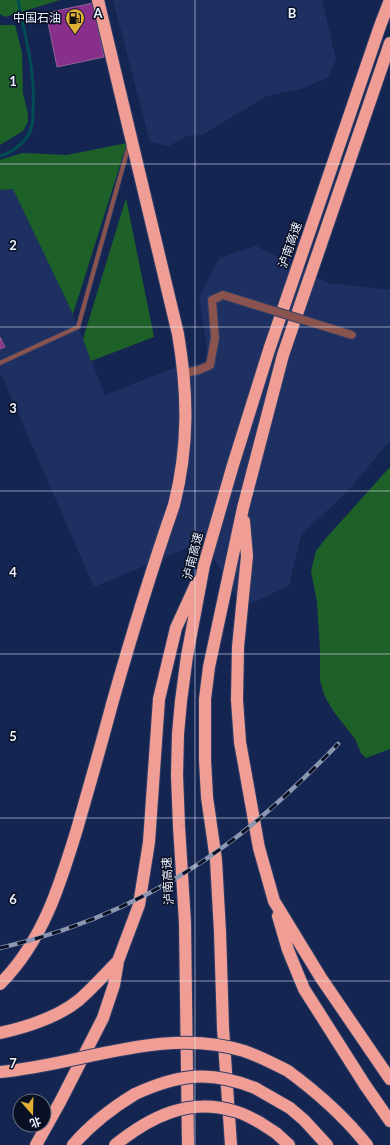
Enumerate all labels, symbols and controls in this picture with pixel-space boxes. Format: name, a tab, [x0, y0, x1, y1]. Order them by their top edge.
text: A	[92, 5, 103, 21]
text: B	[288, 5, 297, 21]
fuel station icon: 中国石油	[64, 7, 86, 35]
place label: 中国石油	[13, 10, 61, 25]
text: 1	[9, 73, 17, 89]
street label: 泸南高速	[275, 220, 304, 270]
text: 2	[9, 237, 17, 253]
text: 3	[9, 400, 17, 416]
street label: 泸南高速	[179, 531, 206, 581]
text: 4	[9, 564, 17, 580]
text: 5	[9, 728, 17, 744]
street label: 泸南高速	[159, 857, 176, 905]
text: 6	[9, 891, 17, 907]
text: 7	[9, 1055, 17, 1071]
north arrow	[12, 1093, 52, 1133]
text: 北	[28, 1115, 43, 1131]

